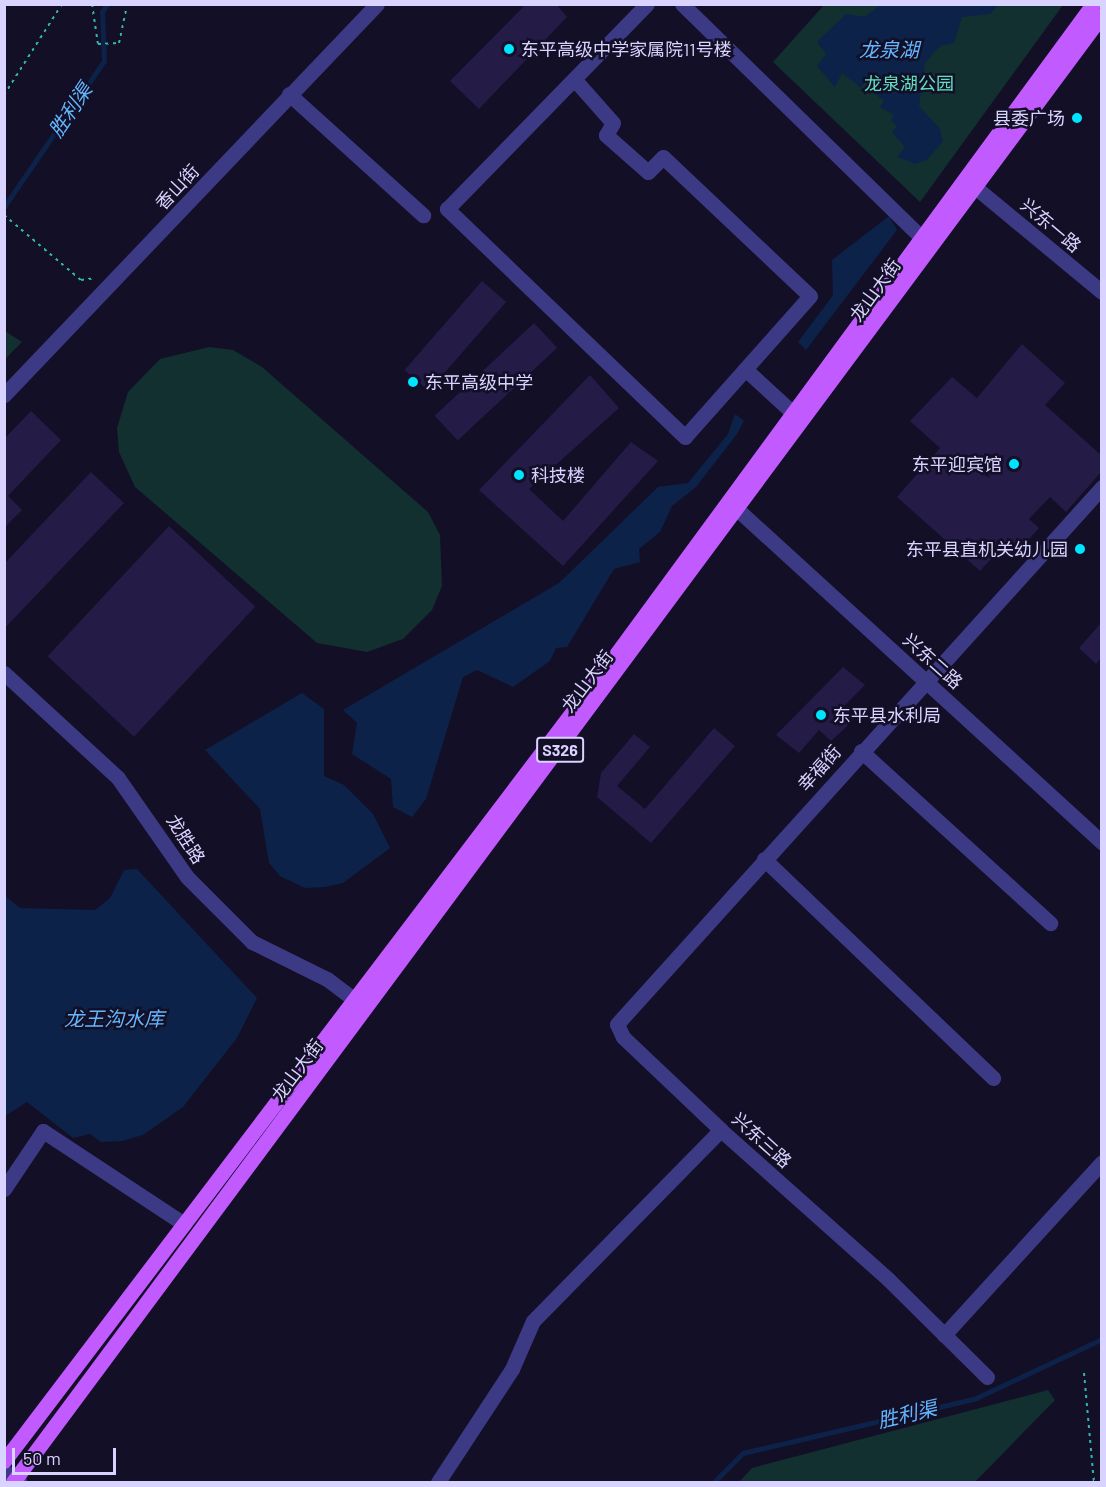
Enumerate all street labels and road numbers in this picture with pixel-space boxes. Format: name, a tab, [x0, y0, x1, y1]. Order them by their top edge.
street label: 香山街	[151, 160, 203, 214]
street label: 兴东一路	[1016, 194, 1086, 256]
street label: 龙山大街	[845, 255, 905, 325]
street label: 兴东二路	[899, 629, 967, 693]
street label: 龙山大街	[557, 646, 617, 716]
road number: S326	[536, 737, 584, 763]
street label: 幸福街	[793, 741, 845, 795]
street label: 龙胜路	[162, 810, 210, 868]
street label: 龙山大街	[267, 1035, 327, 1105]
street label: 兴东三路	[728, 1108, 796, 1172]

